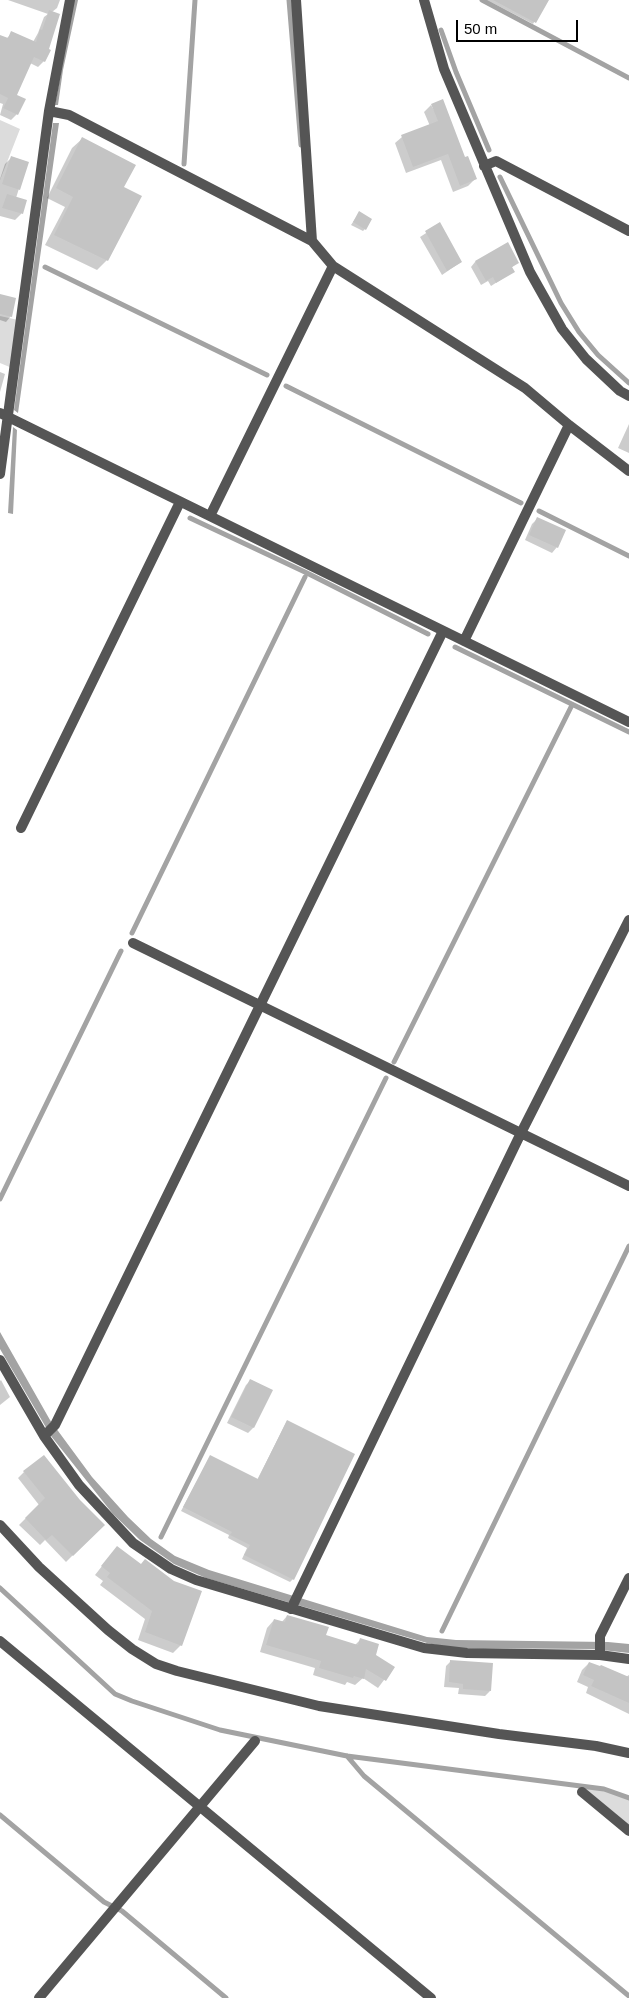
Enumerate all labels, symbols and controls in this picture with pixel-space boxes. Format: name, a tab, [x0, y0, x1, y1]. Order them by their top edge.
scale bar	[459, 10, 582, 42]
text: 50 m	[464, 20, 497, 37]

